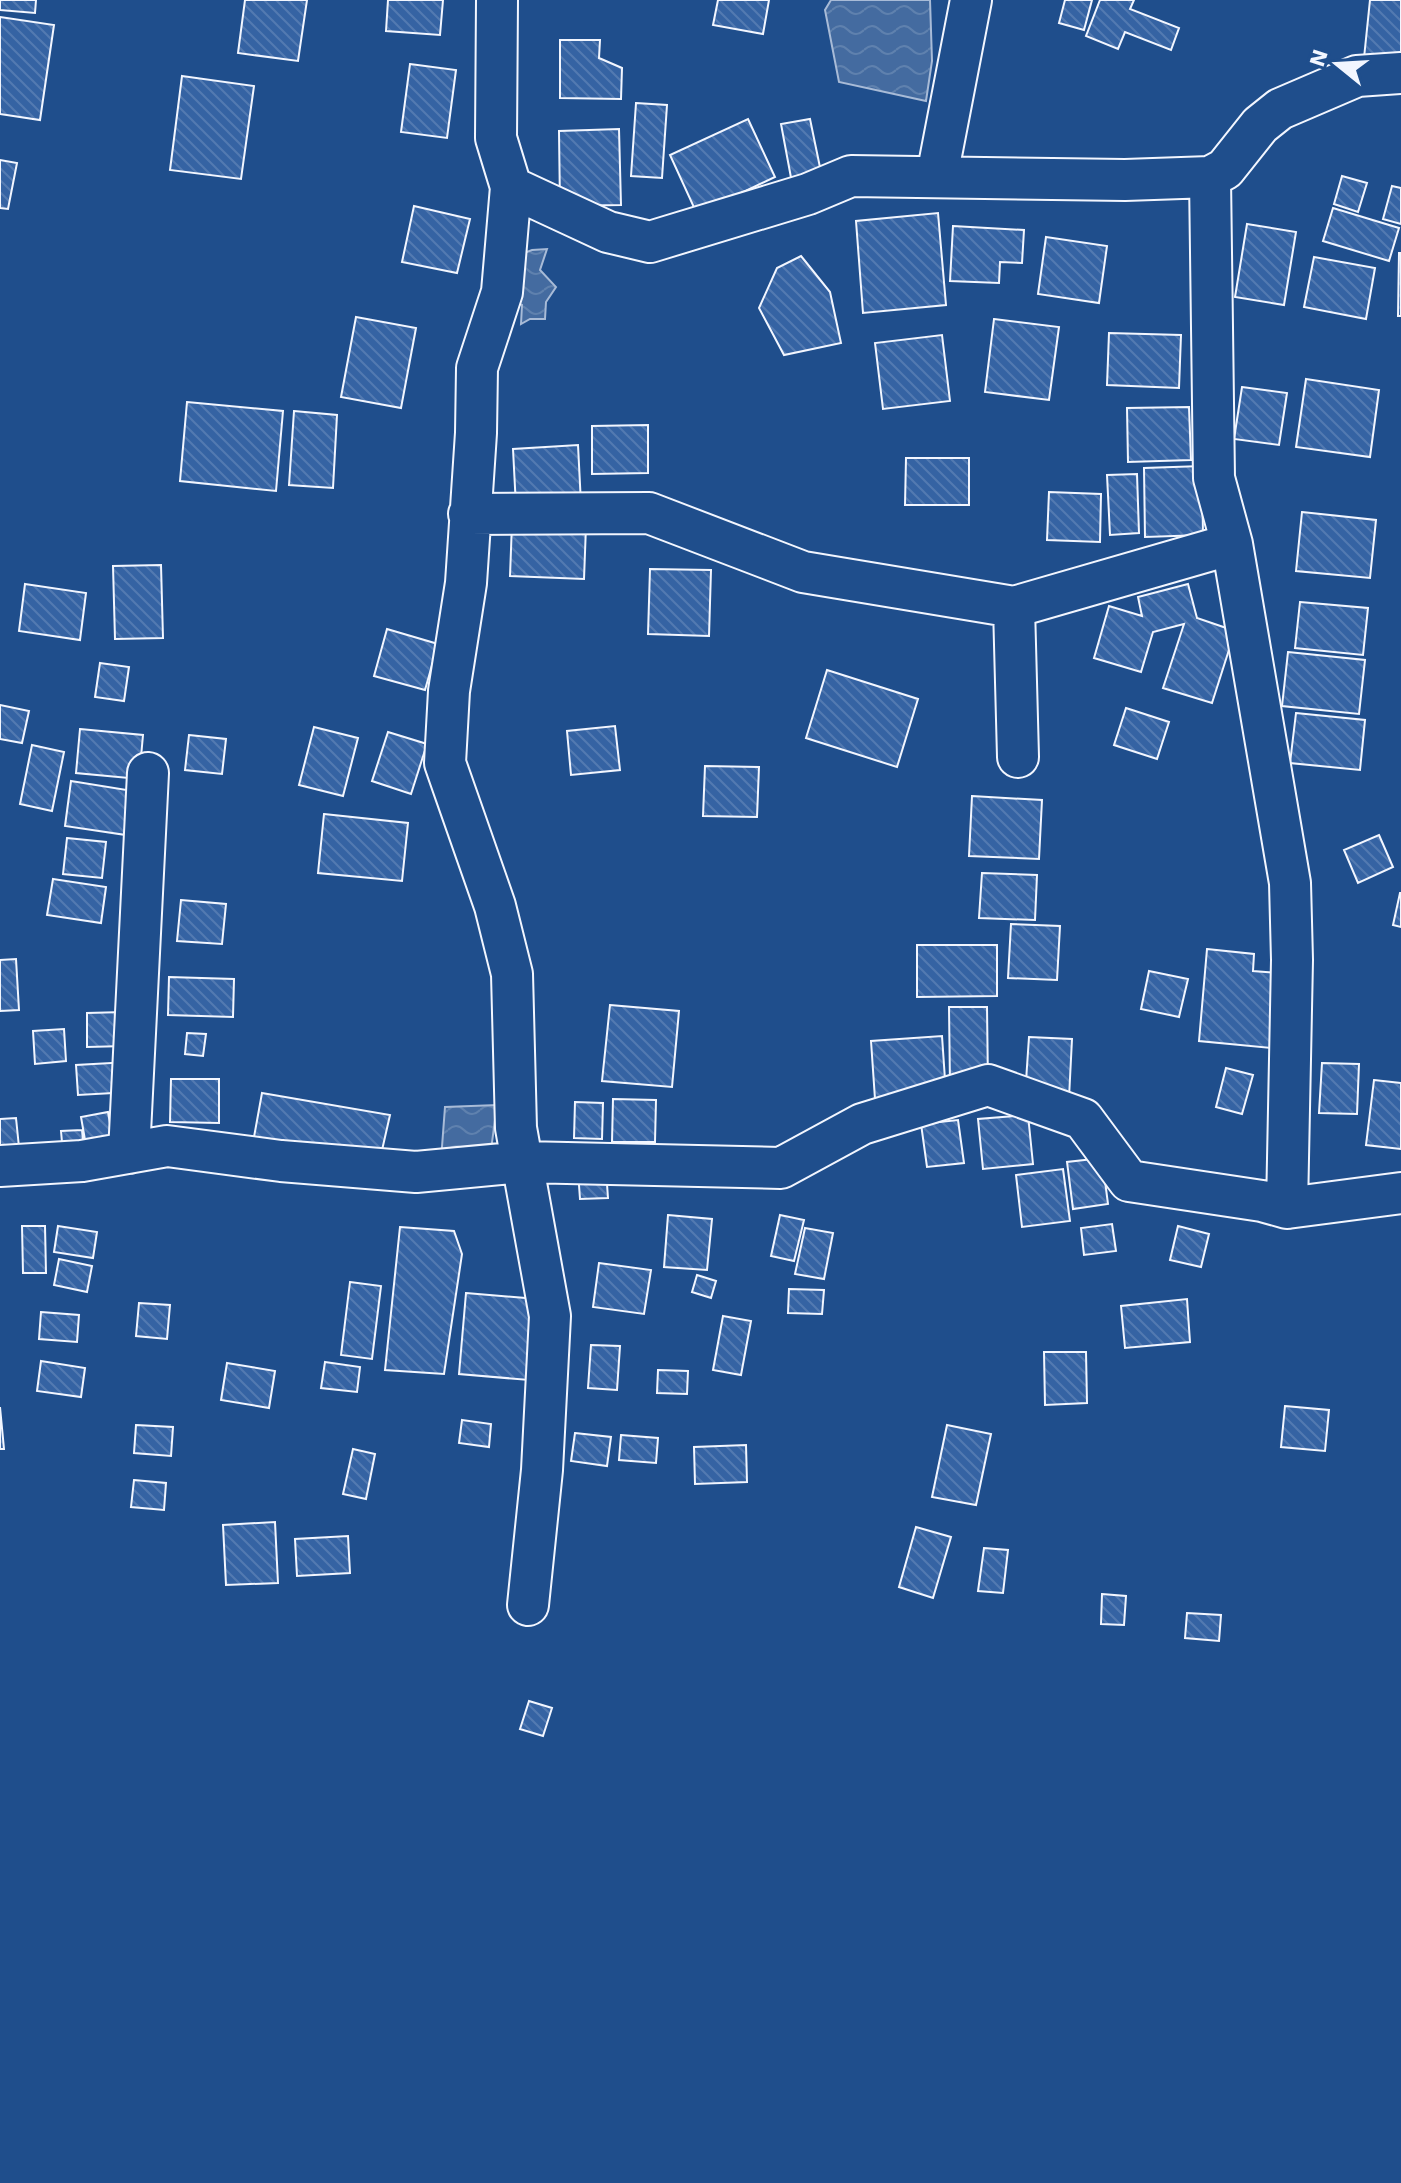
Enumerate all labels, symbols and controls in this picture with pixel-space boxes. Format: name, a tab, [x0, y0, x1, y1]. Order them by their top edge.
north arrow	[1297, 24, 1377, 104]
text: N	[1304, 46, 1333, 70]

